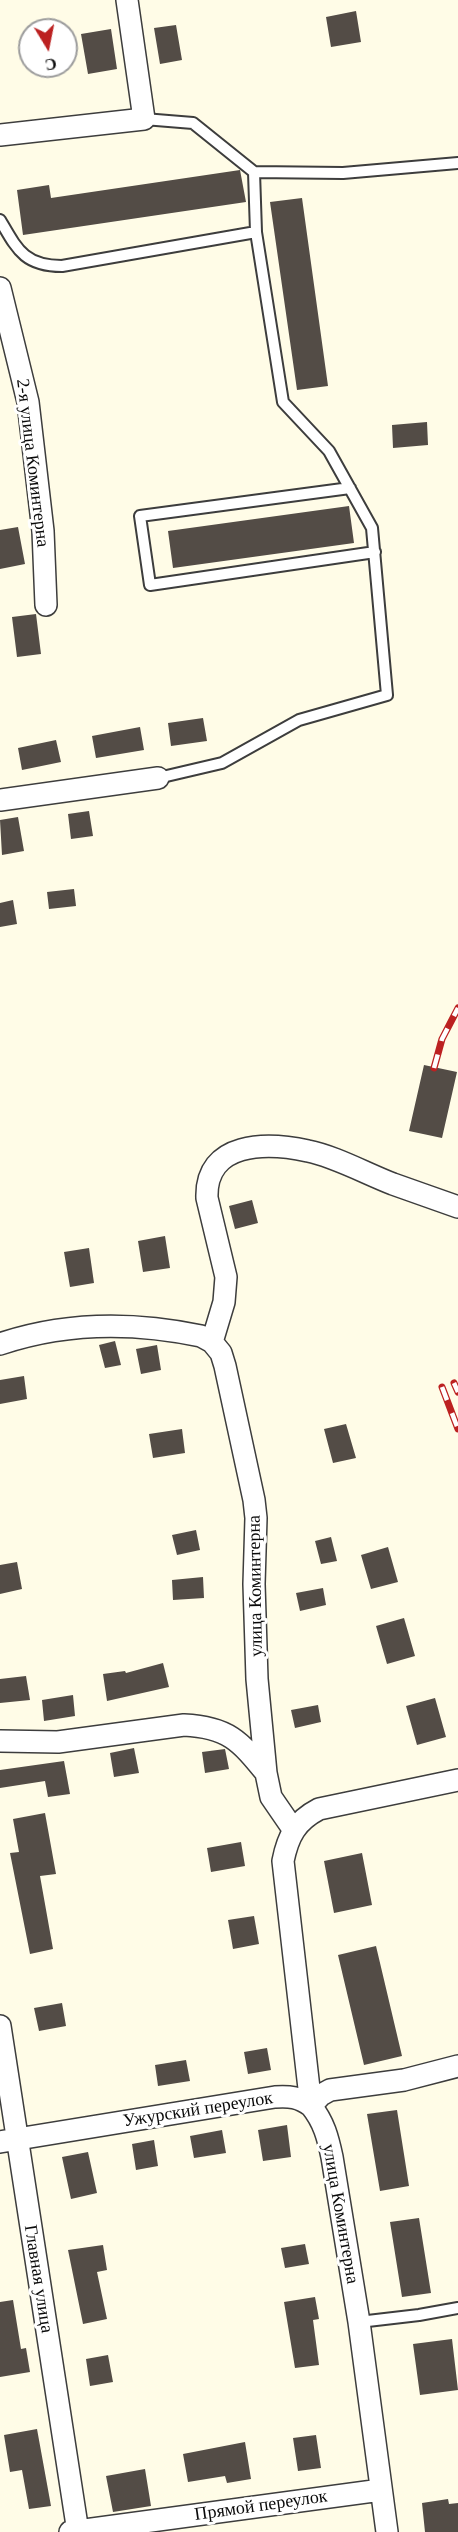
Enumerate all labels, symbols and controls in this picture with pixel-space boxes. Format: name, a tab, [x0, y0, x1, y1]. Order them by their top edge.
north arrow	[18, 18, 78, 78]
text: С	[44, 55, 58, 74]
street label: 2-я улица Коминтерна	[11, 378, 53, 548]
street label: улица Коминтерна	[244, 1515, 268, 1657]
street label: Ужурский переулок	[122, 2088, 274, 2132]
street label: улица Коминтерна	[317, 2142, 363, 2286]
street label: Главная улица	[19, 2223, 57, 2335]
street label: Прямой переулок	[193, 2486, 329, 2526]

